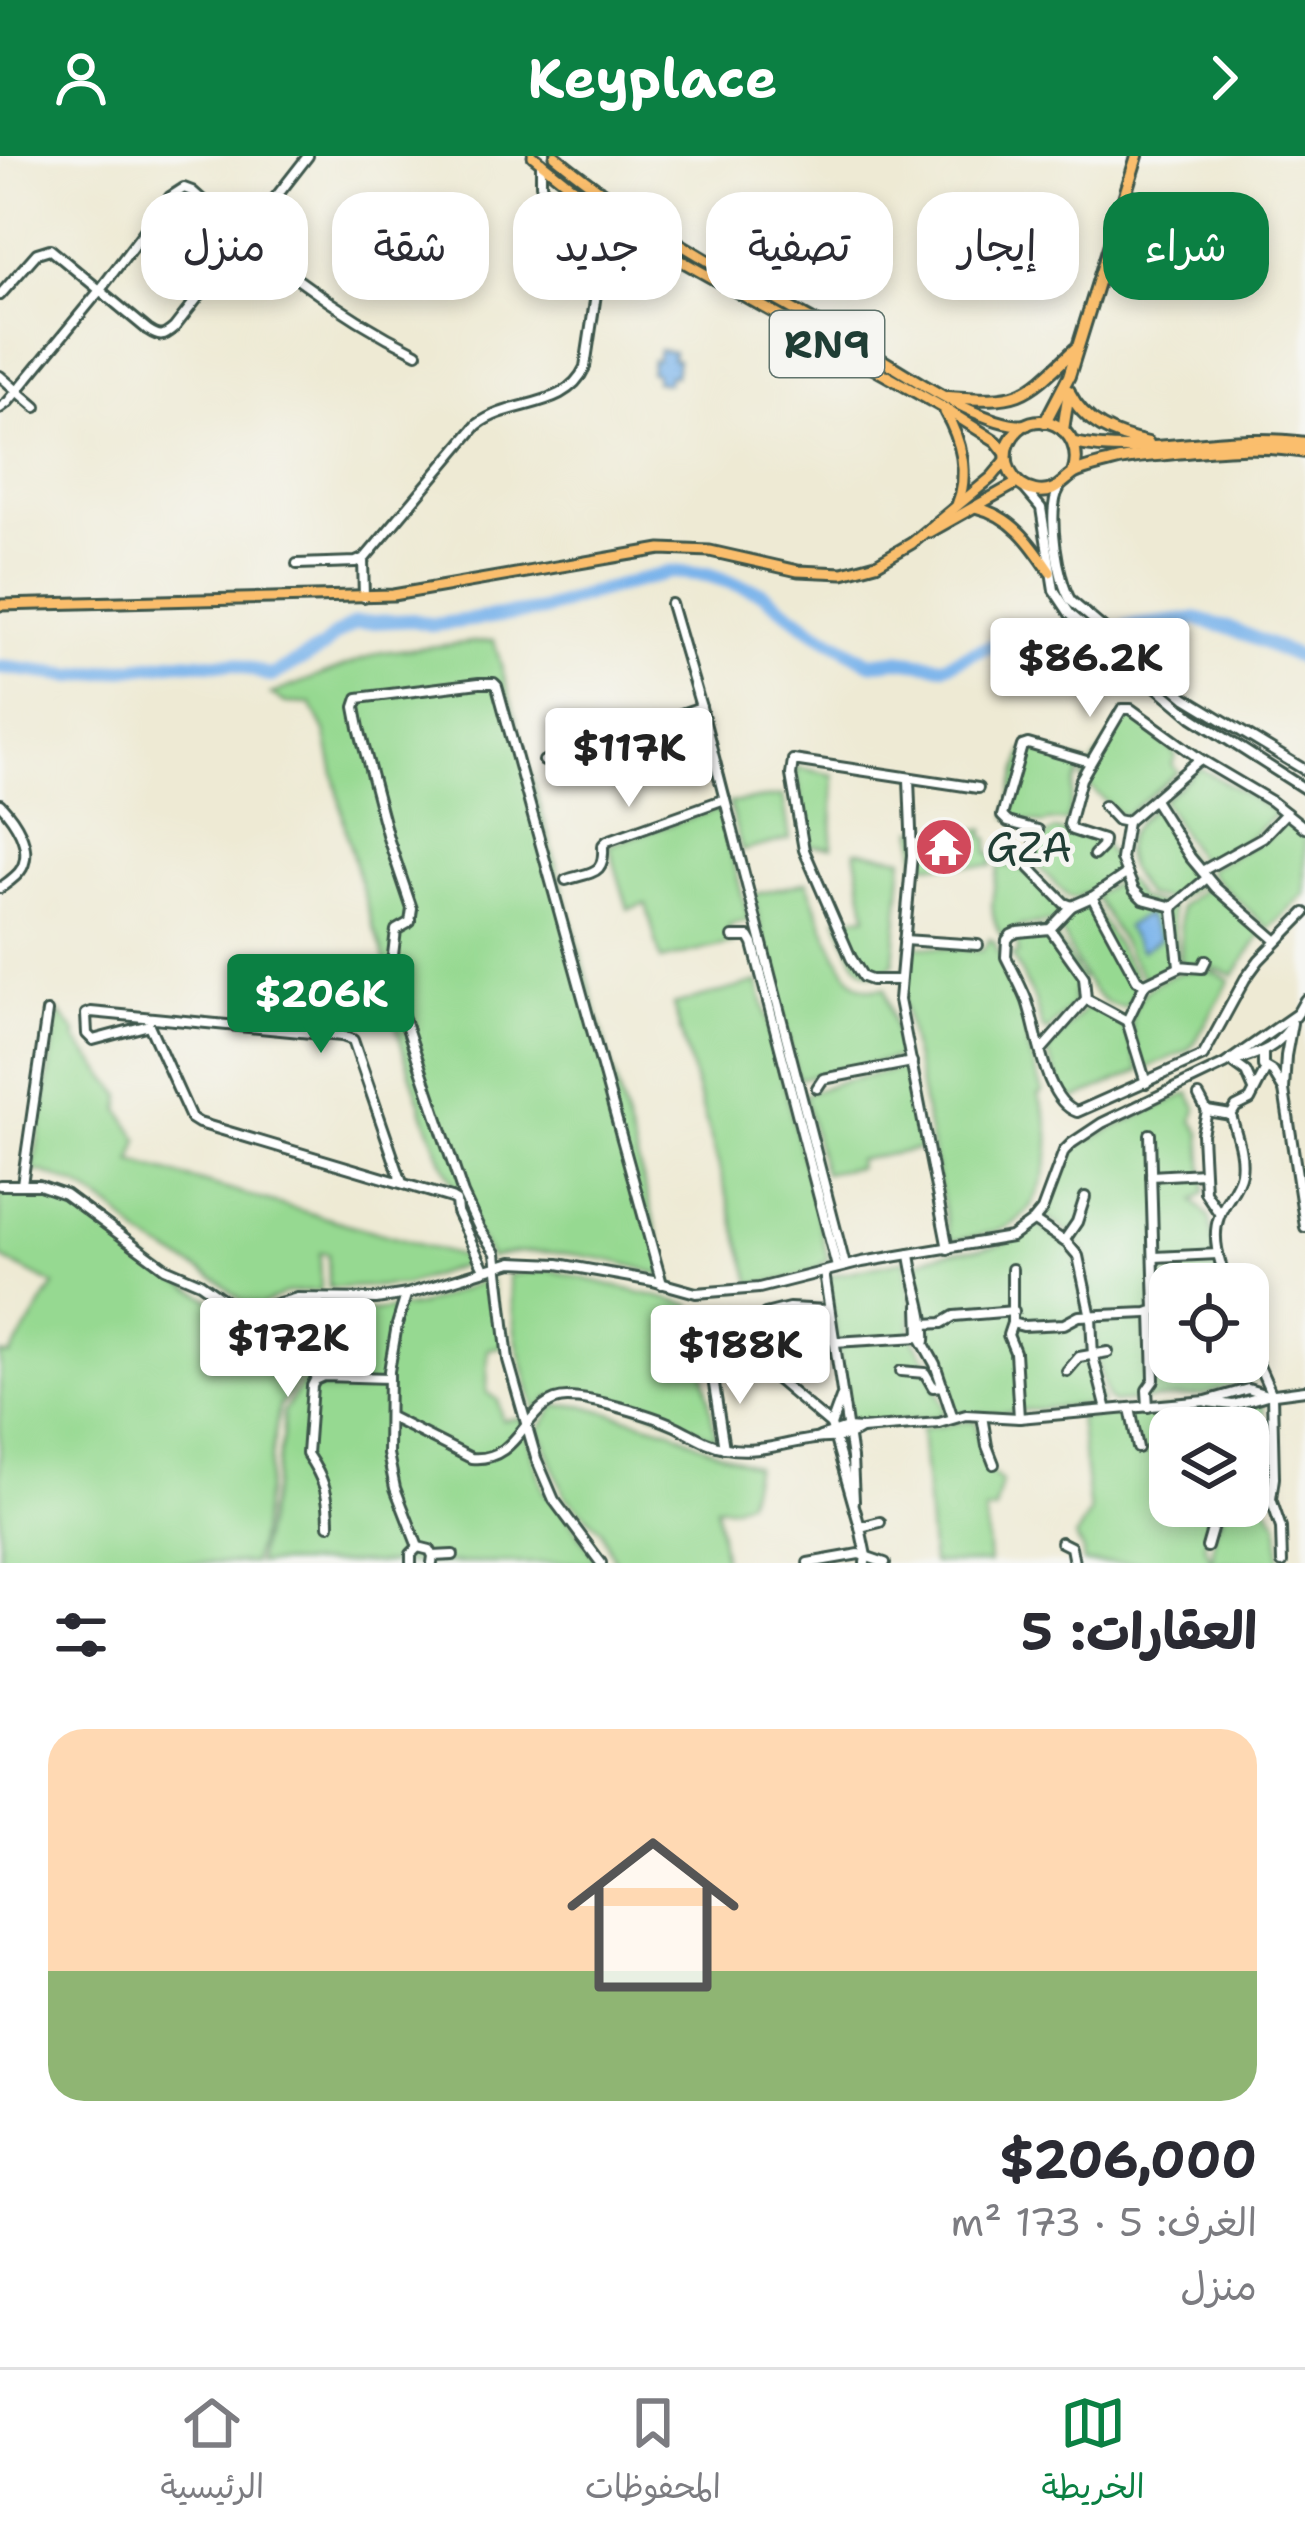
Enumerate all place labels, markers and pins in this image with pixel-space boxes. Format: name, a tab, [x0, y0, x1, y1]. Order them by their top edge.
pin: $86.2K	[992, 618, 1188, 720]
pin: $117K	[545, 708, 713, 810]
temple icon: GZA	[913, 816, 975, 878]
place label: GZA	[986, 819, 1072, 875]
pin: $206K	[237, 954, 405, 1056]
pin: $172K	[204, 1298, 372, 1400]
pin: $188K	[656, 1305, 824, 1407]

